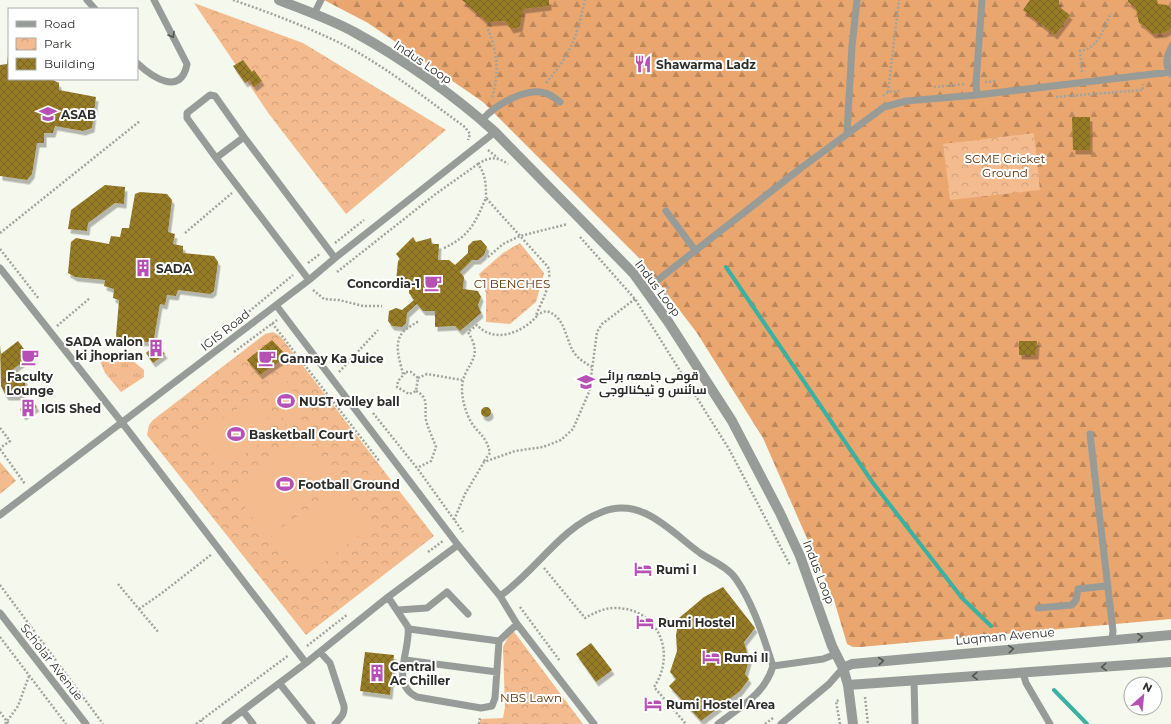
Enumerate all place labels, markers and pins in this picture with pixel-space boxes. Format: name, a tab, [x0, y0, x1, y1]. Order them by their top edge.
restaurant icon: Shawarma Ladz	[633, 54, 653, 74]
place label: Shawarma Ladz	[656, 57, 756, 72]
school or university icon: ASAB	[38, 104, 58, 124]
place label: ASAB	[60, 107, 96, 122]
building icon: SADA	[133, 258, 153, 278]
place label: SADA	[156, 261, 193, 276]
cafe icon: Concordia-1	[423, 273, 443, 293]
place label: Concordia-1	[347, 276, 420, 291]
place label: SADA walon ki jhoprian	[66, 334, 143, 363]
building icon: SADA walon ki jhoprian	[146, 338, 166, 358]
cafe icon: Faculty Lounge	[20, 347, 40, 367]
cafe icon: Gannay Ka Juice	[257, 348, 277, 368]
place label: Gannay Ka Juice	[280, 351, 384, 366]
place label: قومی جامعہ برائے سائنس و ٹیکنالوجی	[599, 368, 707, 398]
place label: Faculty Lounge	[6, 369, 54, 398]
school or university icon: قومی جامعہ برائے سائنس و ٹیکنالوجی	[576, 372, 596, 392]
sports icon: NUST volley ball	[276, 391, 296, 411]
place label: NUST volley ball	[299, 394, 400, 409]
building icon: IGIS Shed	[18, 398, 38, 418]
place label: IGIS Shed	[41, 401, 101, 416]
sports icon: Basketball Court	[226, 424, 246, 444]
place label: Basketball Court	[249, 427, 354, 442]
sports icon: Football Ground	[275, 474, 295, 494]
place label: Football Ground	[298, 477, 400, 492]
hotel icon: Rumi I	[633, 559, 653, 579]
place label: Rumi I	[656, 562, 697, 577]
hotel icon: Rumi Hostel	[635, 612, 655, 632]
place label: Rumi Hostel	[658, 615, 735, 630]
hotel icon: Rumi II	[701, 647, 721, 667]
place label: Rumi II	[724, 650, 769, 665]
place label: Central Ac Chiller	[389, 659, 450, 688]
building icon: Central Ac Chiller	[367, 663, 387, 683]
hotel icon: Rumi Hostel Area	[643, 694, 663, 714]
place label: Rumi Hostel Area	[666, 697, 775, 712]

